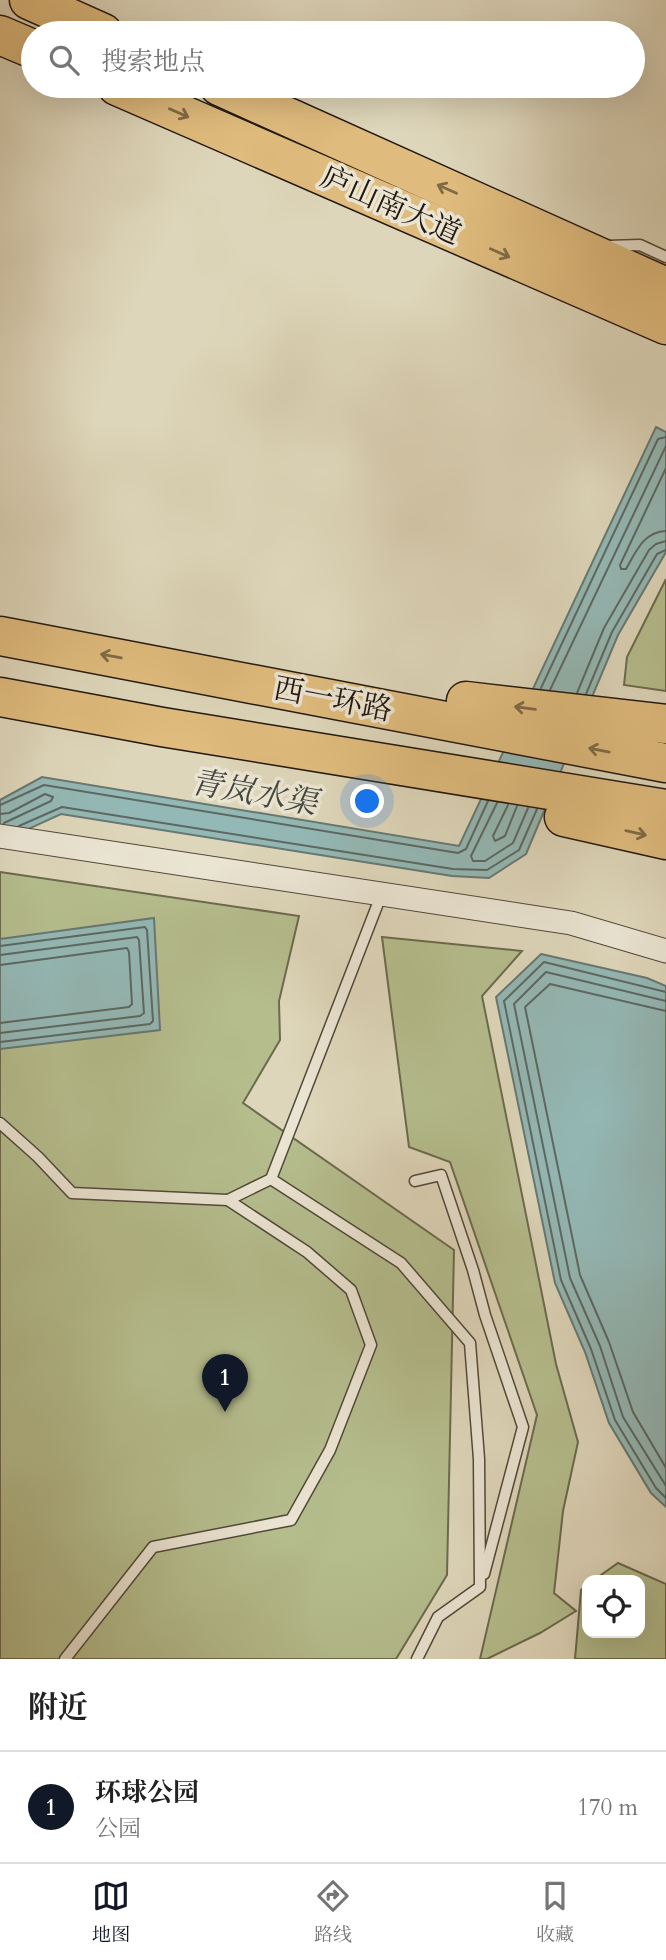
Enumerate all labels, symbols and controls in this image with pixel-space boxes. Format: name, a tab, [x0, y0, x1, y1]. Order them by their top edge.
search box	[21, 21, 645, 98]
icon: search	[45, 41, 83, 79]
text: 搜索地点	[101, 44, 205, 79]
one-way arrow	[168, 107, 190, 120]
street label: 庐山南大道	[314, 156, 468, 255]
one-way arrow	[437, 182, 459, 195]
one-way arrow	[489, 247, 511, 260]
one-way arrow	[100, 649, 123, 662]
street label: 西一环路	[270, 668, 396, 731]
one-way arrow	[514, 701, 537, 714]
one-way arrow	[588, 743, 611, 756]
water label: 青岚水渠	[187, 760, 325, 826]
your location	[350, 784, 384, 818]
one-way arrow	[624, 827, 647, 840]
pin: 1	[202, 1354, 248, 1412]
map controls	[582, 1575, 645, 1638]
button: locate	[582, 1575, 645, 1638]
text: 附近	[28, 1687, 88, 1728]
text: 环球公园	[95, 1775, 199, 1810]
text: 1	[45, 1792, 57, 1823]
text: 170 m	[577, 1792, 638, 1823]
text: 公园	[95, 1813, 141, 1844]
tab: 地图	[92, 1877, 130, 1948]
tab: 路线	[314, 1877, 352, 1948]
tab: 收藏	[536, 1877, 574, 1948]

